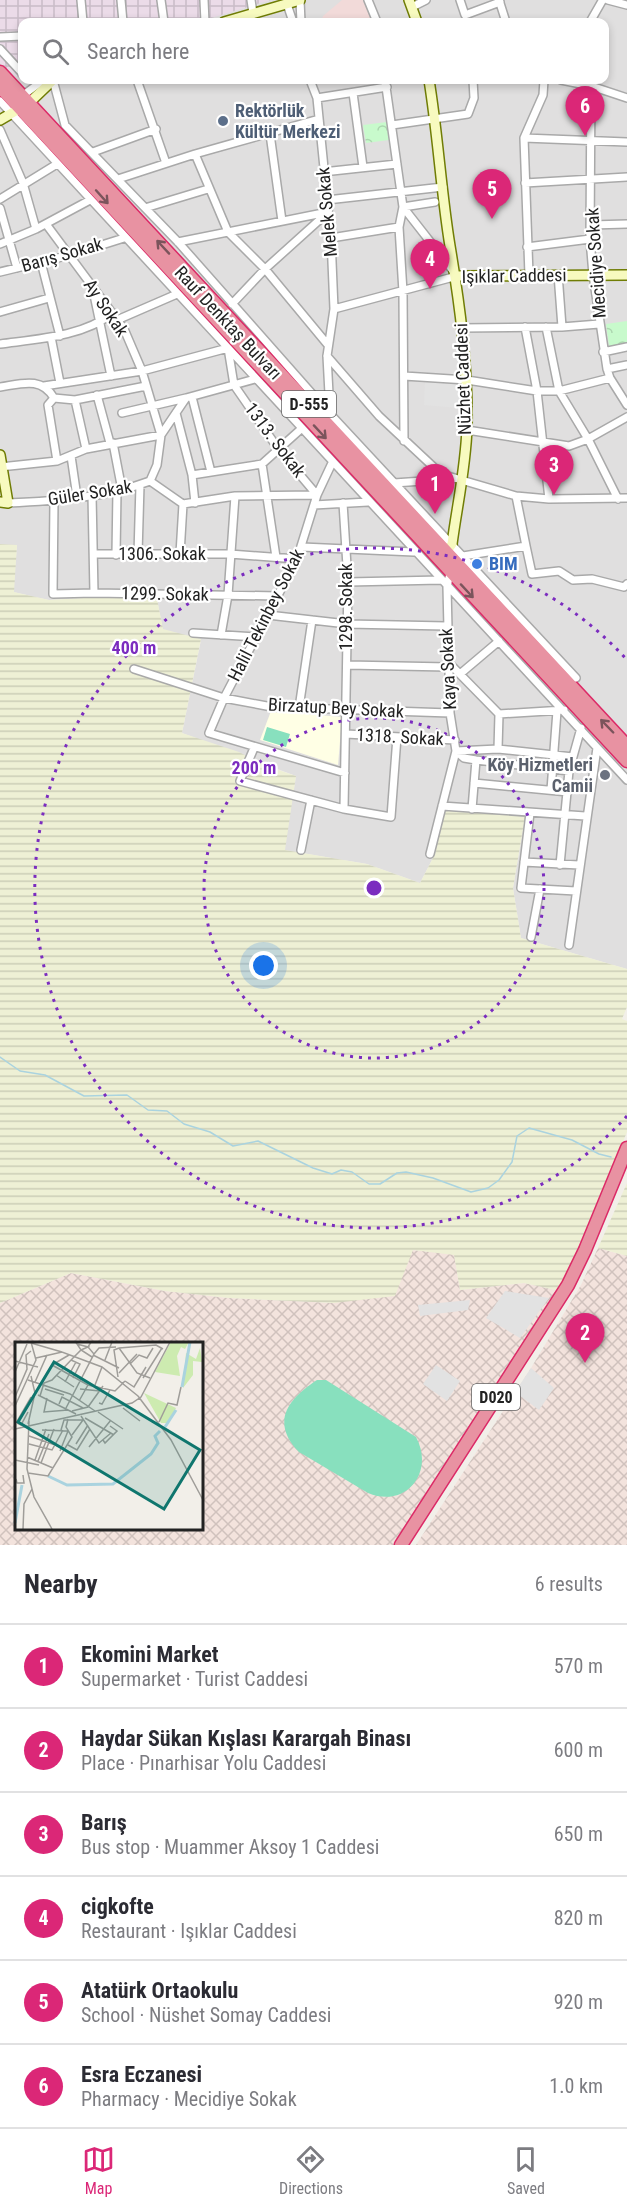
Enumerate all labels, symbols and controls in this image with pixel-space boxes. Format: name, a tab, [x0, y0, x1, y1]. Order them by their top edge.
search box	[18, 18, 609, 84]
icon: search	[39, 35, 72, 68]
text: Search here	[87, 39, 189, 64]
pin: 6	[566, 86, 604, 136]
place label: Rektörlük Kültür Merkezi	[235, 100, 341, 142]
marker: Rektörlük Kültür Merkezi	[216, 114, 230, 128]
street label: Melek Sokak	[312, 166, 341, 258]
pin: 5	[472, 170, 512, 219]
one-way arrow	[95, 189, 109, 204]
street label: Mecidiye Sokak	[581, 207, 610, 319]
street label: Barış Sokak	[19, 233, 105, 276]
one-way arrow	[156, 240, 171, 255]
pin: 4	[410, 240, 450, 289]
street label: Rauf Denktaş Bulvarı	[171, 262, 286, 384]
street label: Işıklar Caddesi	[461, 264, 567, 287]
street label: Ay Sokak	[80, 275, 133, 340]
street label: Nüzhet Caddesi	[450, 323, 475, 435]
road number: D-555	[282, 391, 336, 417]
street label: 1313. Sokak	[241, 398, 310, 481]
one-way arrow	[313, 424, 328, 439]
pin: 3	[534, 446, 574, 495]
pin: 1	[416, 464, 454, 514]
street label: Güler Sokak	[46, 476, 133, 510]
street label: 1306. Sokak	[118, 543, 206, 564]
street label: Halil Tekinbey Sokak	[223, 545, 308, 685]
place label: BIM	[489, 553, 518, 574]
marker: BIM	[470, 557, 484, 571]
street label: 1298. Sokak	[335, 563, 356, 651]
street label: 1299. Sokak	[121, 582, 209, 605]
one-way arrow	[460, 583, 474, 598]
street label: Kaya Sokak	[435, 628, 460, 710]
text: 400 m	[112, 637, 156, 658]
street label: Birzatup Bey Sokak	[268, 693, 404, 722]
one-way arrow	[600, 719, 615, 734]
street label: 1318. Sokak	[356, 724, 444, 749]
place label: Köy Hizmetleri Camii	[487, 754, 593, 796]
text: 200 m	[232, 757, 276, 778]
marker: Köy Hizmetleri Camii	[598, 768, 612, 782]
centre of rings	[364, 878, 384, 898]
your location	[249, 951, 278, 980]
pin: 2	[566, 1314, 604, 1363]
inset map	[15, 1342, 202, 1530]
road number: D020	[472, 1384, 520, 1410]
text: Nearby	[24, 1569, 98, 1599]
text: 6 results	[535, 1572, 603, 1596]
text: Ekomini Market	[81, 1642, 218, 1667]
text: 1	[38, 1654, 49, 1678]
text: 570 m	[554, 1654, 603, 1678]
text: Supermarket · Turist Caddesi	[81, 1667, 308, 1691]
text: Haydar Sükan Kışlası Karargah Binası	[81, 1726, 411, 1751]
text: 2	[38, 1738, 49, 1762]
text: 600 m	[554, 1738, 603, 1762]
text: Place · Pınarhisar Yolu Caddesi	[81, 1751, 326, 1775]
text: Barış	[81, 1810, 127, 1835]
text: 3	[38, 1822, 49, 1846]
text: 650 m	[554, 1822, 603, 1846]
text: Bus stop · Muammer Aksoy 1 Caddesi	[81, 1835, 379, 1859]
text: cigkofte	[81, 1894, 154, 1919]
text: 4	[38, 1906, 49, 1930]
text: 820 m	[554, 1906, 603, 1930]
text: Restaurant · Işıklar Caddesi	[81, 1919, 297, 1943]
text: Atatürk Ortaokulu	[81, 1978, 238, 2003]
text: 5	[38, 1990, 49, 2014]
text: 920 m	[554, 1990, 603, 2014]
text: School · Nüshet Somay Caddesi	[81, 2003, 331, 2027]
text: Esra Eczanesi	[81, 2062, 202, 2087]
text: 6	[38, 2074, 49, 2098]
text: 1.0 km	[549, 2074, 603, 2098]
text: Pharmacy · Mecidiye Sokak	[81, 2087, 297, 2111]
tab: Map	[82, 2143, 115, 2198]
tab: Directions	[279, 2143, 343, 2198]
tab: Saved	[507, 2143, 545, 2198]

